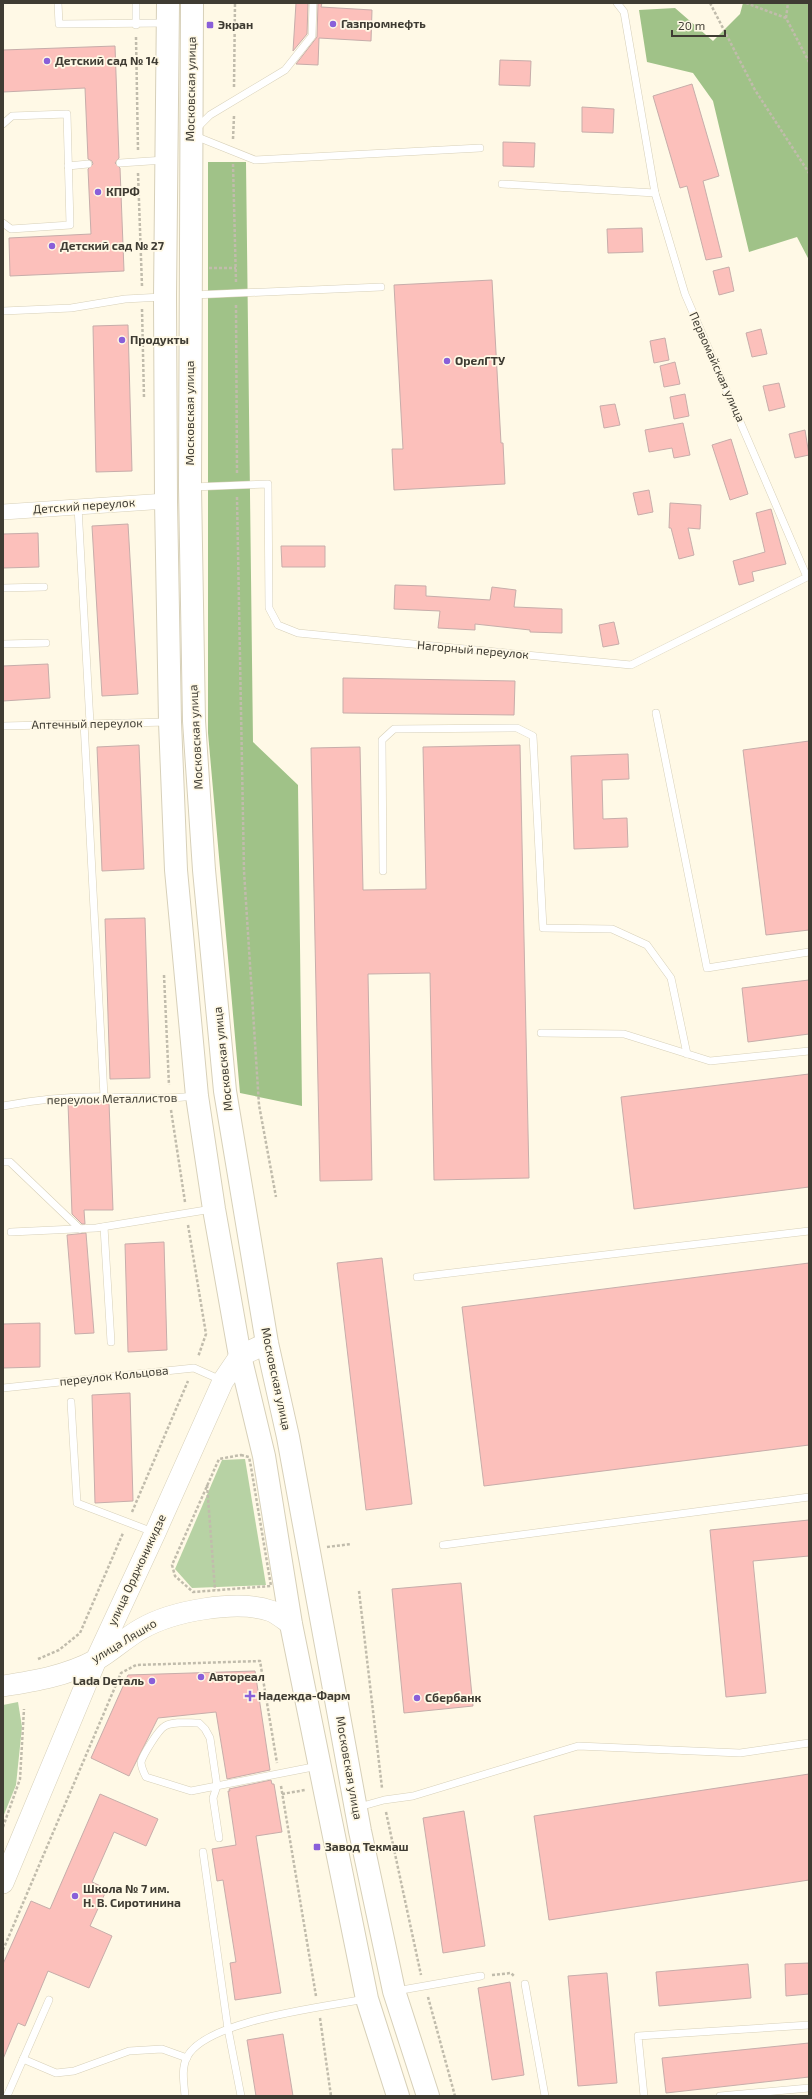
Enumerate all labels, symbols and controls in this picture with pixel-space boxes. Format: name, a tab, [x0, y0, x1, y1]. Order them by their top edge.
scale bar	[672, 12, 725, 38]
place label: Газпромнефть	[341, 16, 426, 30]
place label: Экран	[218, 17, 253, 31]
text: 20 m	[678, 18, 705, 32]
marker: Газпромнефть	[328, 19, 338, 29]
marker: Экран	[205, 20, 215, 30]
street label: Московская улица	[182, 36, 199, 142]
place label: Детский сад № 14	[55, 53, 159, 67]
marker: Детский сад № 14	[42, 56, 52, 66]
place label: КПРФ	[106, 184, 140, 198]
marker: КПРФ	[93, 187, 103, 197]
place label: Детский сад № 27	[60, 238, 165, 252]
marker: Детский сад № 27	[47, 241, 57, 251]
street label: Первомайская улица	[686, 309, 749, 424]
place label: Продукты	[130, 332, 189, 346]
marker: Продукты	[117, 335, 127, 345]
place label: ОрелГТУ	[455, 353, 506, 367]
marker: ОрелГТУ	[442, 356, 452, 366]
street label: Московская улица	[182, 361, 197, 465]
street label: Детский переулок	[32, 494, 136, 517]
street label: Нагорный переулок	[417, 637, 530, 662]
street label: Московская улица	[185, 684, 206, 790]
street label: Аптечный переулок	[31, 715, 143, 732]
street label: Московская улица	[210, 1006, 235, 1112]
street label: переулок Металлистов	[47, 1090, 177, 1107]
street label: Московская улица	[258, 1326, 295, 1432]
street label: переулок Кольцова	[59, 1362, 169, 1389]
street label: улица Орджоникидзе	[104, 1512, 169, 1628]
street label: улица Ляшко	[88, 1615, 159, 1666]
place label: Автореал	[209, 1669, 265, 1683]
marker: Автореал	[196, 1672, 206, 1682]
place label: Lada Dеталь	[73, 1673, 145, 1687]
marker: Lada Dеталь	[147, 1676, 157, 1686]
place label: Надежда-Фарм	[258, 1688, 351, 1702]
place label: Сбербанк	[425, 1690, 481, 1704]
marker: Надежда-Фарм	[245, 1691, 255, 1701]
marker: Сбербанк	[412, 1693, 422, 1703]
street label: Московская улица	[333, 1715, 366, 1821]
place label: Завод Текмаш	[325, 1839, 409, 1853]
marker: Завод Текмаш	[312, 1842, 322, 1852]
place label: Школа № 7 им. Н. В. Сиротинина	[83, 1881, 181, 1909]
marker: Школа № 7 им. Н. В. Сиротинина	[70, 1891, 80, 1901]

